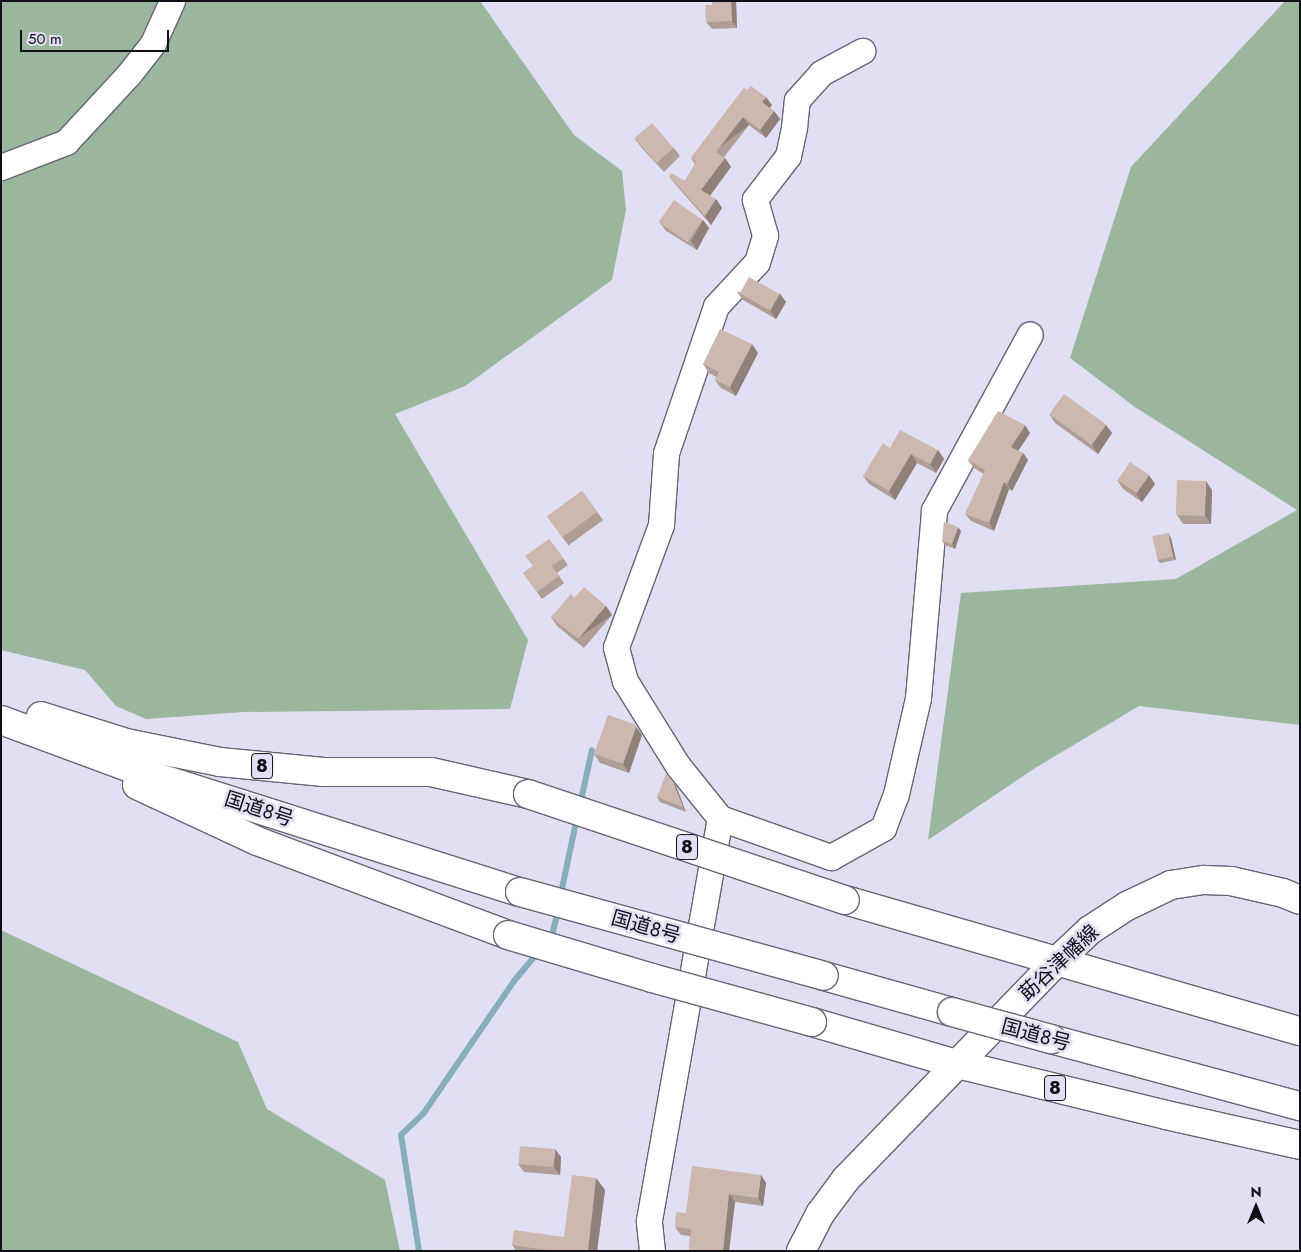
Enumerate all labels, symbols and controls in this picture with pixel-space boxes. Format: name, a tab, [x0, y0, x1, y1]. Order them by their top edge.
scale bar	[22, 20, 171, 52]
text: 50 m	[28, 28, 62, 50]
road number: 8	[251, 749, 273, 782]
street label: 国道8号	[222, 787, 296, 831]
road number: 8	[676, 830, 698, 864]
street label: 国道8号	[609, 906, 683, 948]
street label: 莇谷津幡線	[1014, 920, 1104, 1006]
street label: 国道8号	[999, 1014, 1073, 1056]
road number: 8	[1044, 1072, 1066, 1104]
north arrow	[1231, 1182, 1281, 1232]
text: N	[1250, 1182, 1262, 1202]

